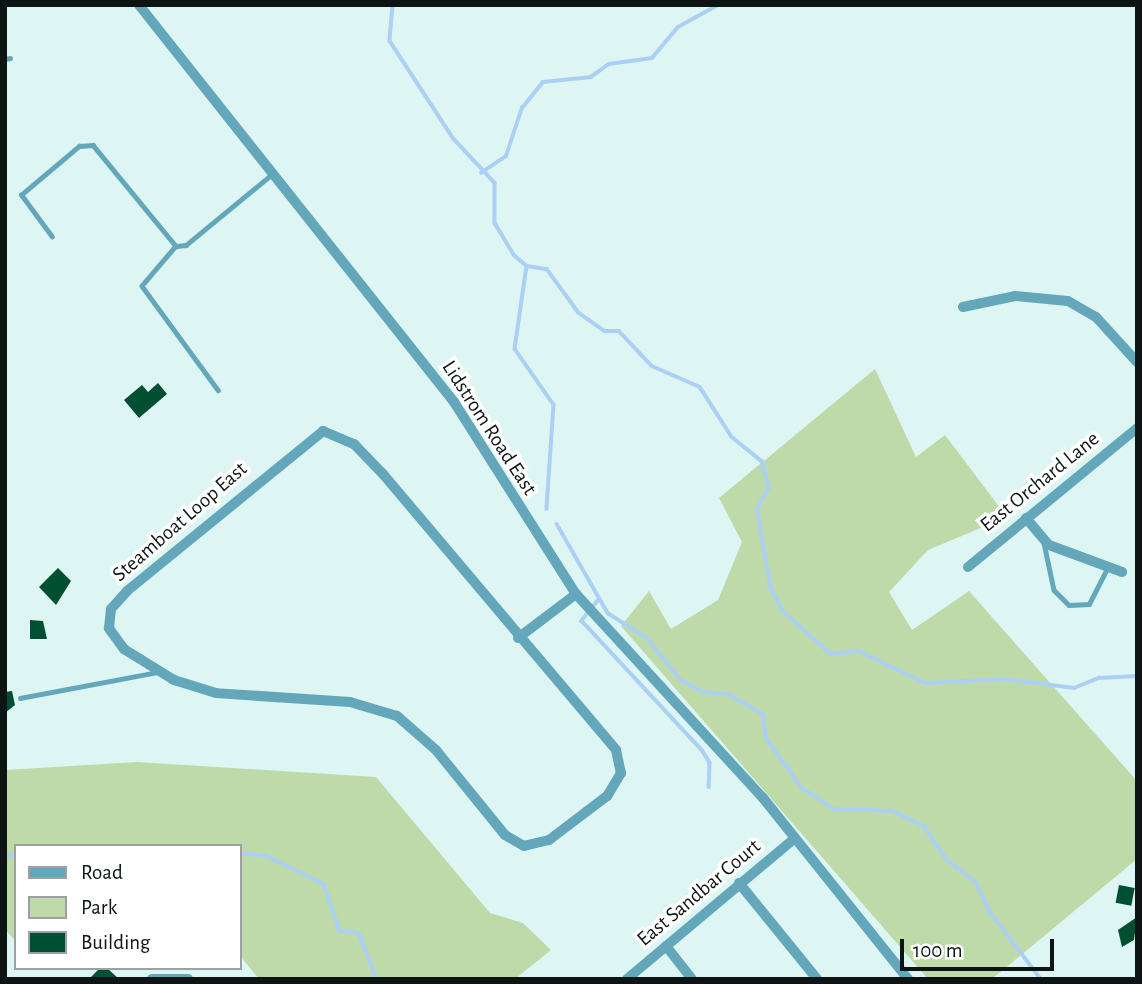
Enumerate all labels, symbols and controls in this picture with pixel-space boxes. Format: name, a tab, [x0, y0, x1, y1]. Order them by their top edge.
street label: Lidstrom Road East	[436, 356, 542, 500]
street label: East Orchard Lane	[975, 426, 1105, 538]
street label: Steamboat Loop East	[107, 457, 253, 587]
street label: East Sandbar Court	[632, 834, 766, 952]
legend	[14, 844, 242, 970]
text: Road	[81, 862, 123, 883]
text: Park	[81, 897, 117, 918]
scale bar	[904, 925, 1058, 969]
text: Building	[81, 932, 150, 953]
text: 100 m	[913, 940, 963, 961]

